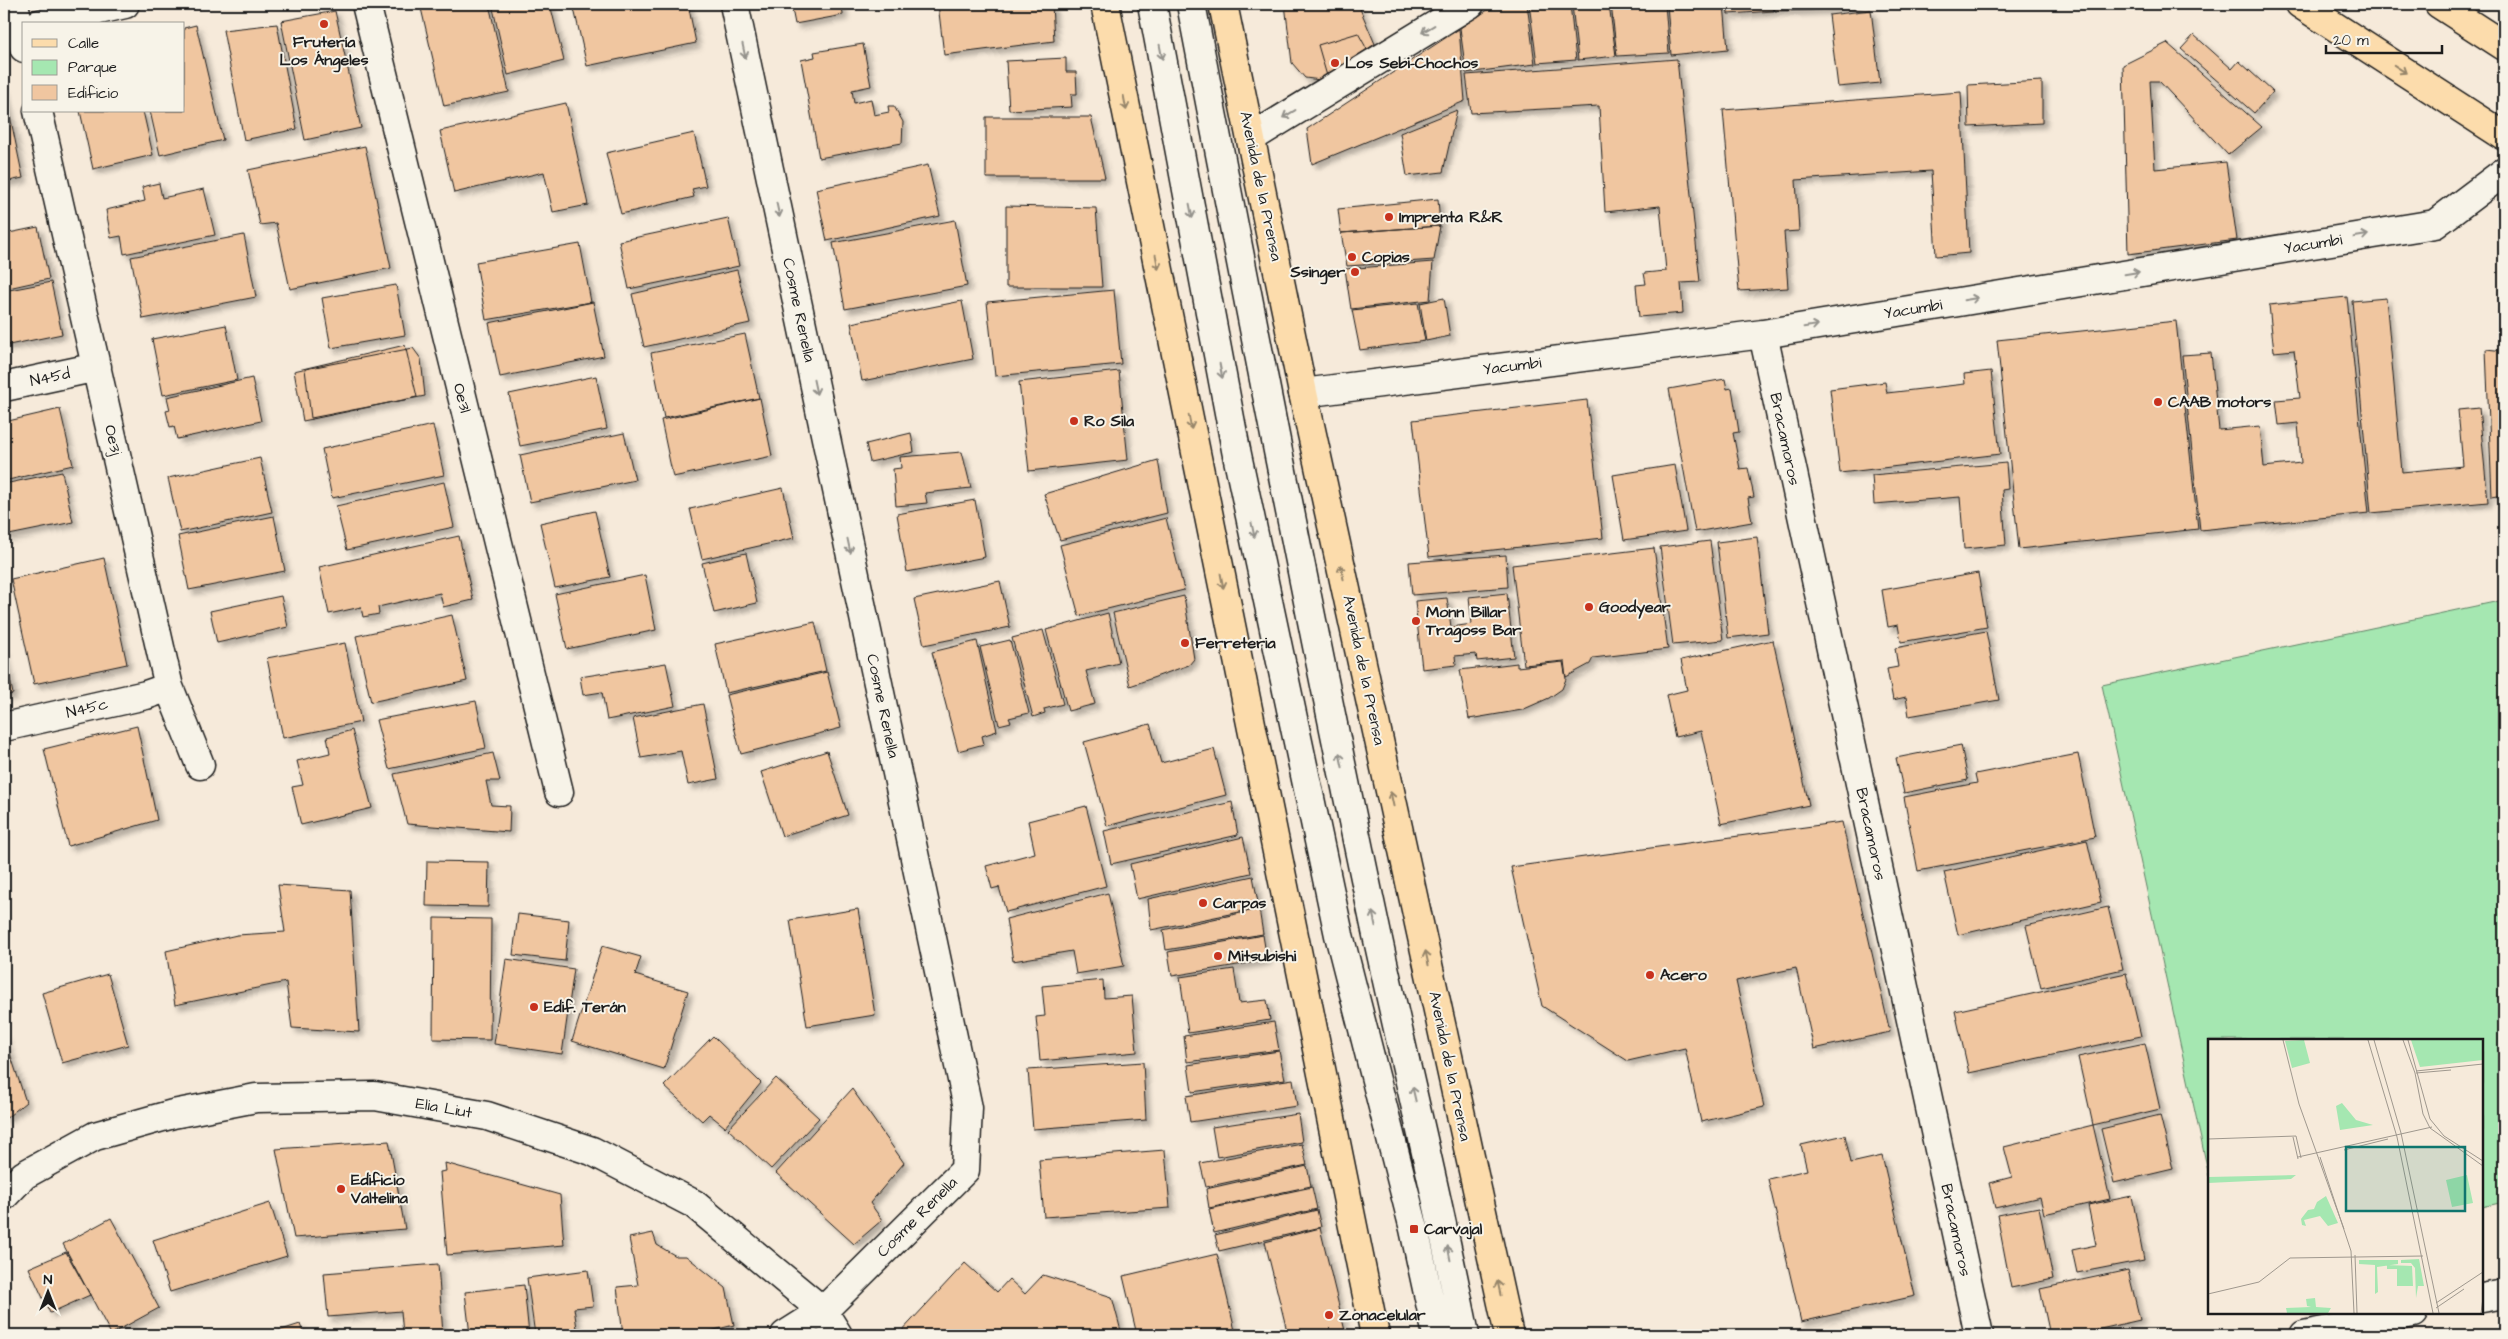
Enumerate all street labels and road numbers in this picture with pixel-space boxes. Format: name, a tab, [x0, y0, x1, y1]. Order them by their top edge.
street label: Avenida de la Prensa	[1234, 109, 1288, 263]
street label: Yacumbi	[2282, 228, 2344, 259]
street label: Cosme Renella	[777, 256, 821, 364]
street label: Yacumbi	[1882, 293, 1944, 324]
street label: Yacumbi	[1481, 351, 1543, 381]
street label: N45d	[28, 362, 72, 392]
street label: Oe3l	[448, 381, 476, 415]
street label: Bracamoros	[1764, 391, 1806, 487]
street label: Oe3j	[99, 423, 127, 457]
street label: Avenida de la Prensa	[1337, 593, 1391, 747]
street label: Cosme Renella	[861, 652, 905, 760]
street label: N45c	[64, 693, 110, 723]
street label: Bracamoros	[1850, 786, 1892, 882]
street label: Avenida de la Prensa	[1423, 989, 1477, 1143]
street label: Elia Liut	[414, 1092, 475, 1124]
street label: Cosme Renella	[872, 1172, 962, 1262]
street label: Bracamoros	[1935, 1182, 1977, 1278]

